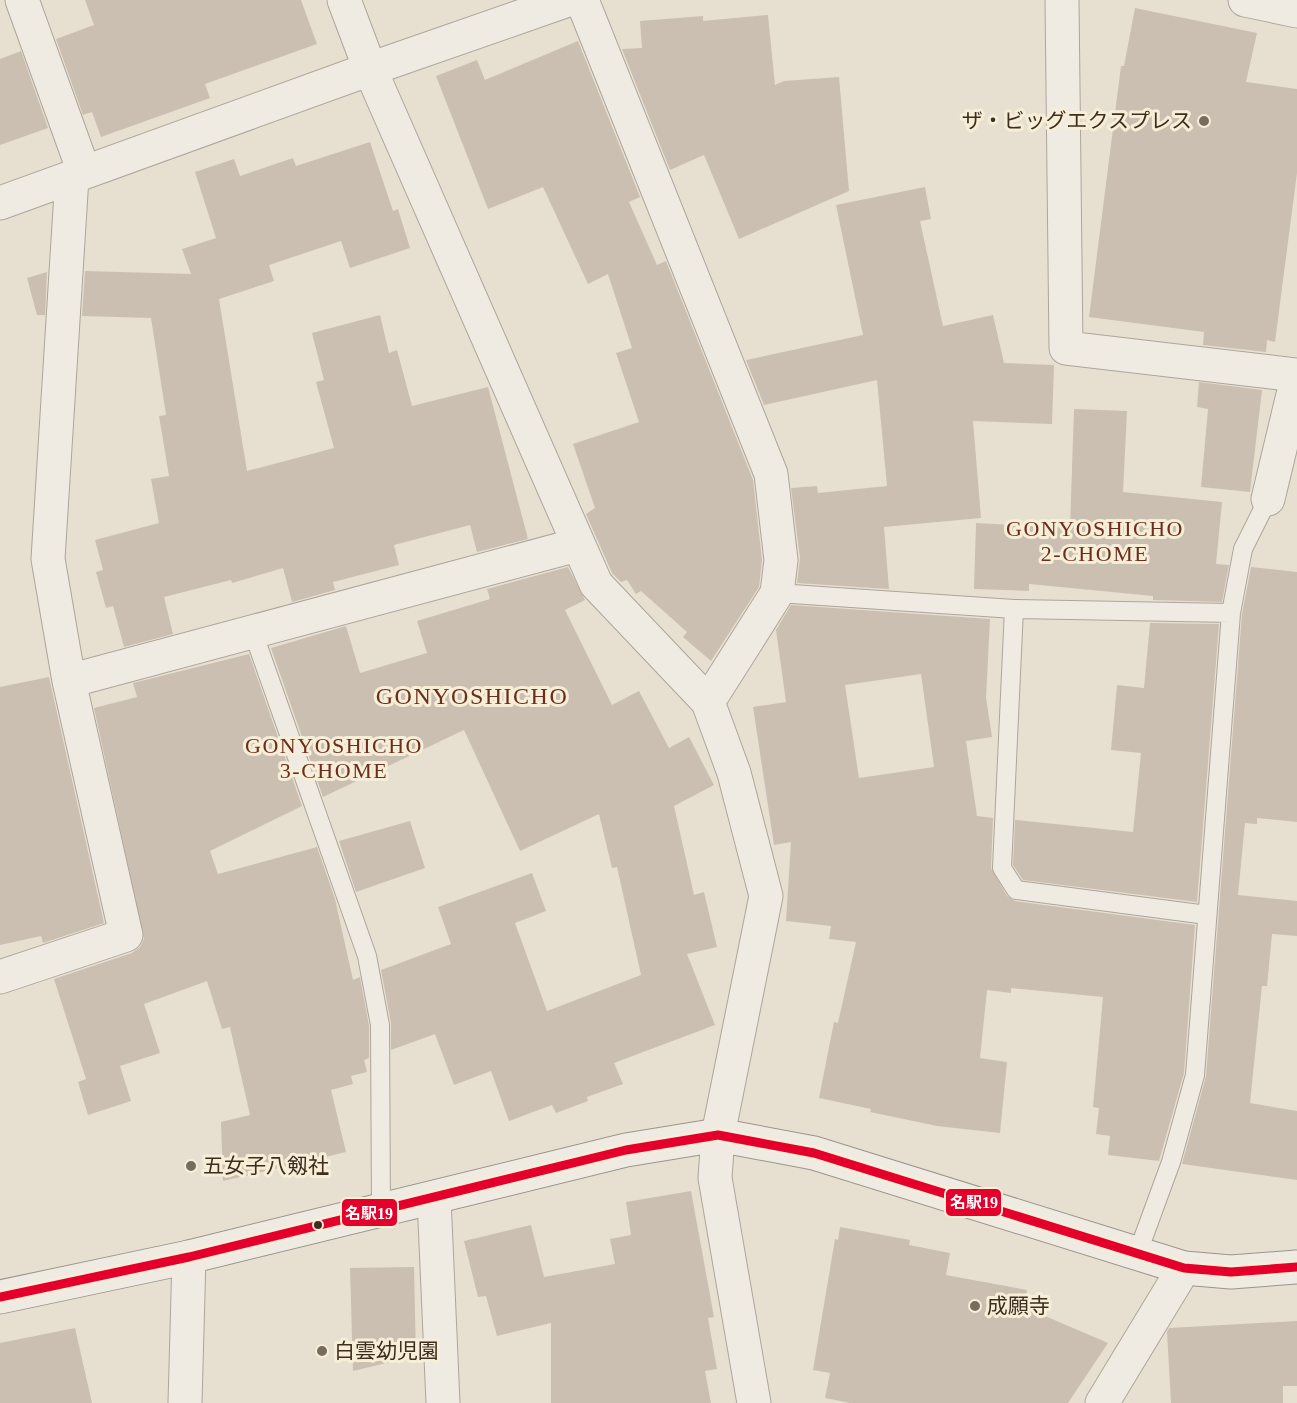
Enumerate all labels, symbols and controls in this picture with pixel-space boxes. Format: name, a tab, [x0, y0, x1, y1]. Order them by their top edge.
place label: ザ・ビッグエクスプレス	[962, 109, 1192, 133]
marker: ザ・ビッグエクスプレス	[1197, 114, 1211, 128]
district label: GONYOSHICHO 2-CHOME	[1006, 516, 1184, 566]
district label: GONYOSHICHO	[376, 683, 568, 709]
district label: GONYOSHICHO 3-CHOME	[245, 733, 423, 783]
place label: 五女子八剱社	[203, 1154, 329, 1178]
marker: 五女子八剱社	[184, 1159, 198, 1173]
line badge: 名駅19	[945, 1188, 1002, 1217]
text: 名駅19	[950, 1194, 998, 1211]
line badge: 名駅19	[341, 1198, 398, 1227]
text: 名駅19	[345, 1205, 393, 1222]
unlabelled marker	[312, 1219, 324, 1231]
place label: 成願寺	[987, 1294, 1050, 1318]
marker: 成願寺	[968, 1299, 982, 1313]
place label: 白雲幼児園	[334, 1339, 439, 1363]
marker: 白雲幼児園	[315, 1344, 329, 1358]

